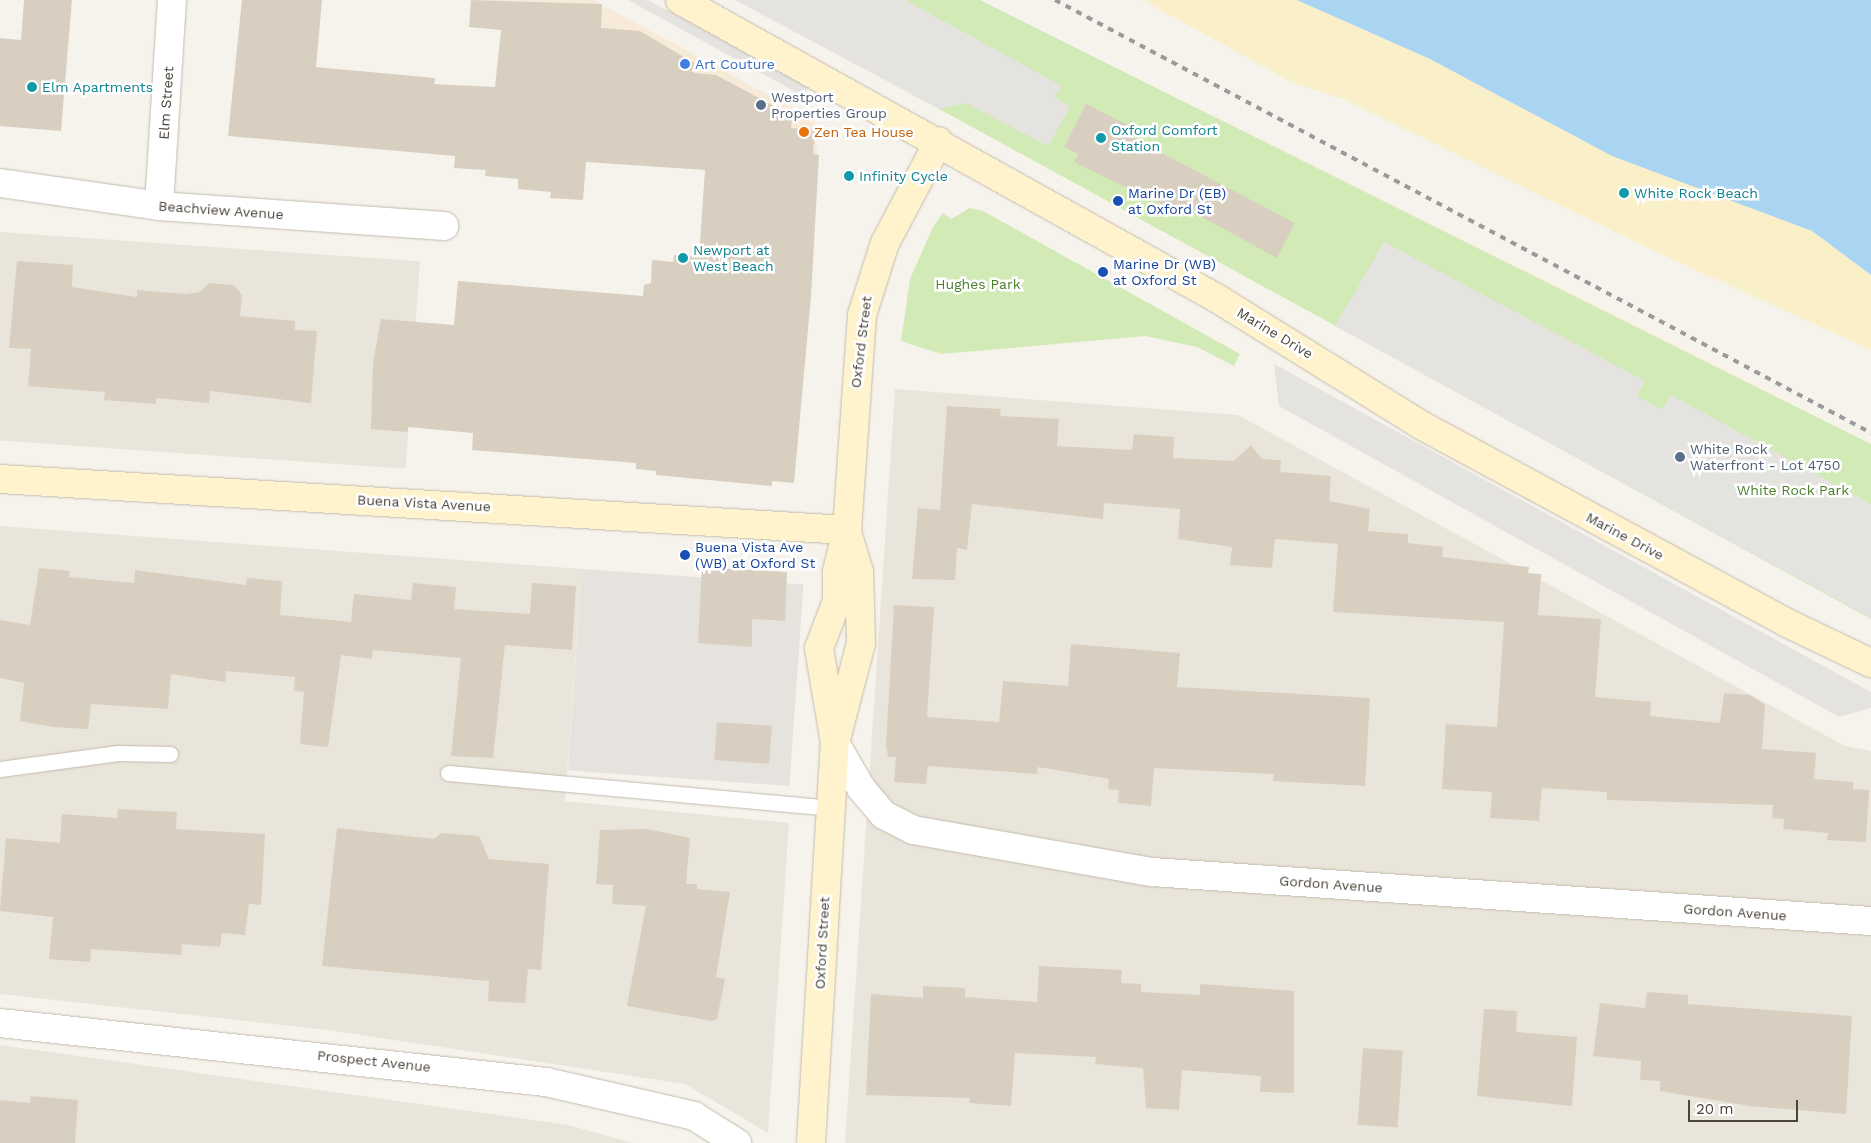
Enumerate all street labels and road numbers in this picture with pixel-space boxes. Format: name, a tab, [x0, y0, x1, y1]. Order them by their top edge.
street label: Elm Street	[155, 66, 177, 140]
street label: Beachview Avenue	[157, 197, 285, 223]
street label: Oxford Street	[847, 295, 875, 389]
street label: Marine Drive	[1234, 304, 1316, 362]
street label: Buena Vista Avenue	[356, 491, 492, 515]
street label: Marine Drive	[1583, 508, 1667, 564]
street label: Gordon Avenue	[1278, 872, 1384, 896]
street label: Oxford Street	[811, 896, 833, 990]
street label: Gordon Avenue	[1682, 900, 1788, 924]
street label: Prospect Avenue	[316, 1047, 432, 1075]

